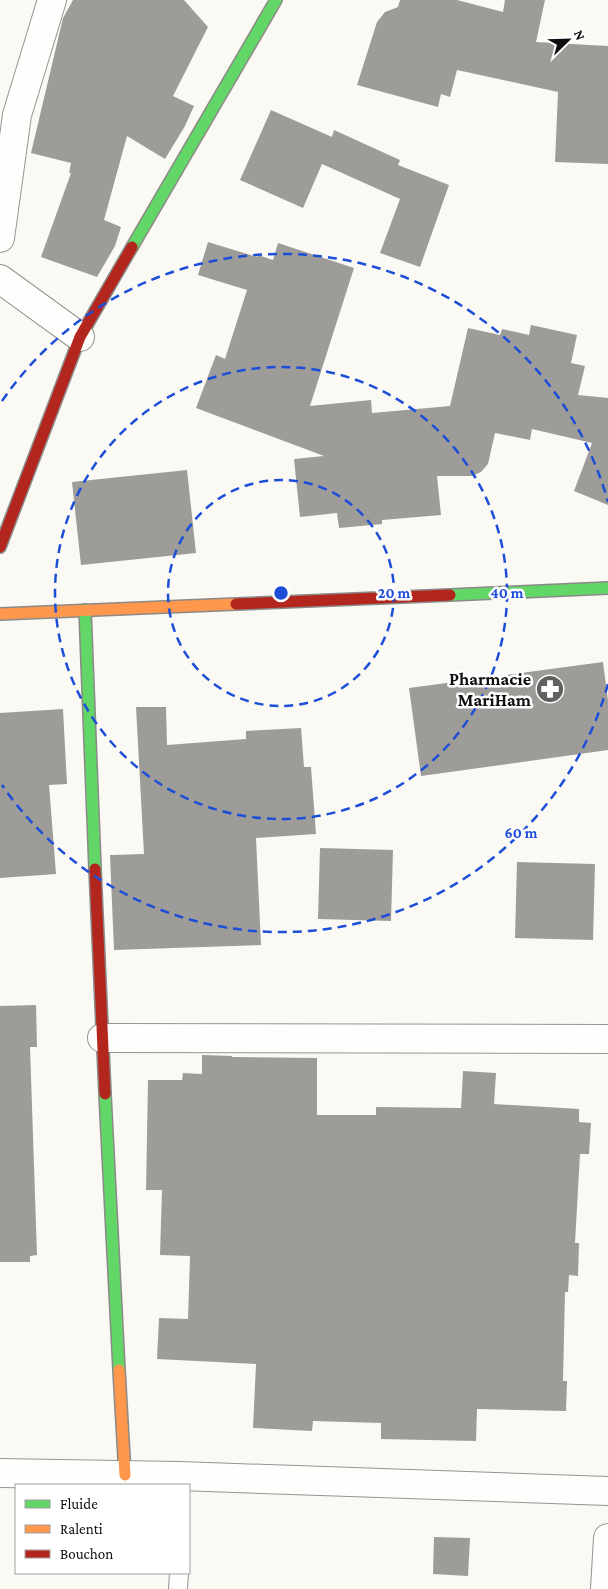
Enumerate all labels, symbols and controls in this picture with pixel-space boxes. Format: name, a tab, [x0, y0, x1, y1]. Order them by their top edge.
north arrow	[543, 15, 593, 65]
text: N	[571, 27, 589, 43]
centre of rings	[272, 584, 290, 602]
text: 20 m	[378, 585, 410, 601]
text: 40 m	[491, 585, 524, 601]
place label: Pharmacie MariHam	[449, 669, 532, 710]
pharmacy icon: Pharmacie MariHam	[535, 674, 565, 704]
text: 60 m	[505, 825, 538, 841]
legend	[15, 1484, 190, 1574]
text: Fluide	[60, 1496, 98, 1512]
text: Ralenti	[60, 1521, 103, 1537]
text: Bouchon	[60, 1546, 113, 1562]

